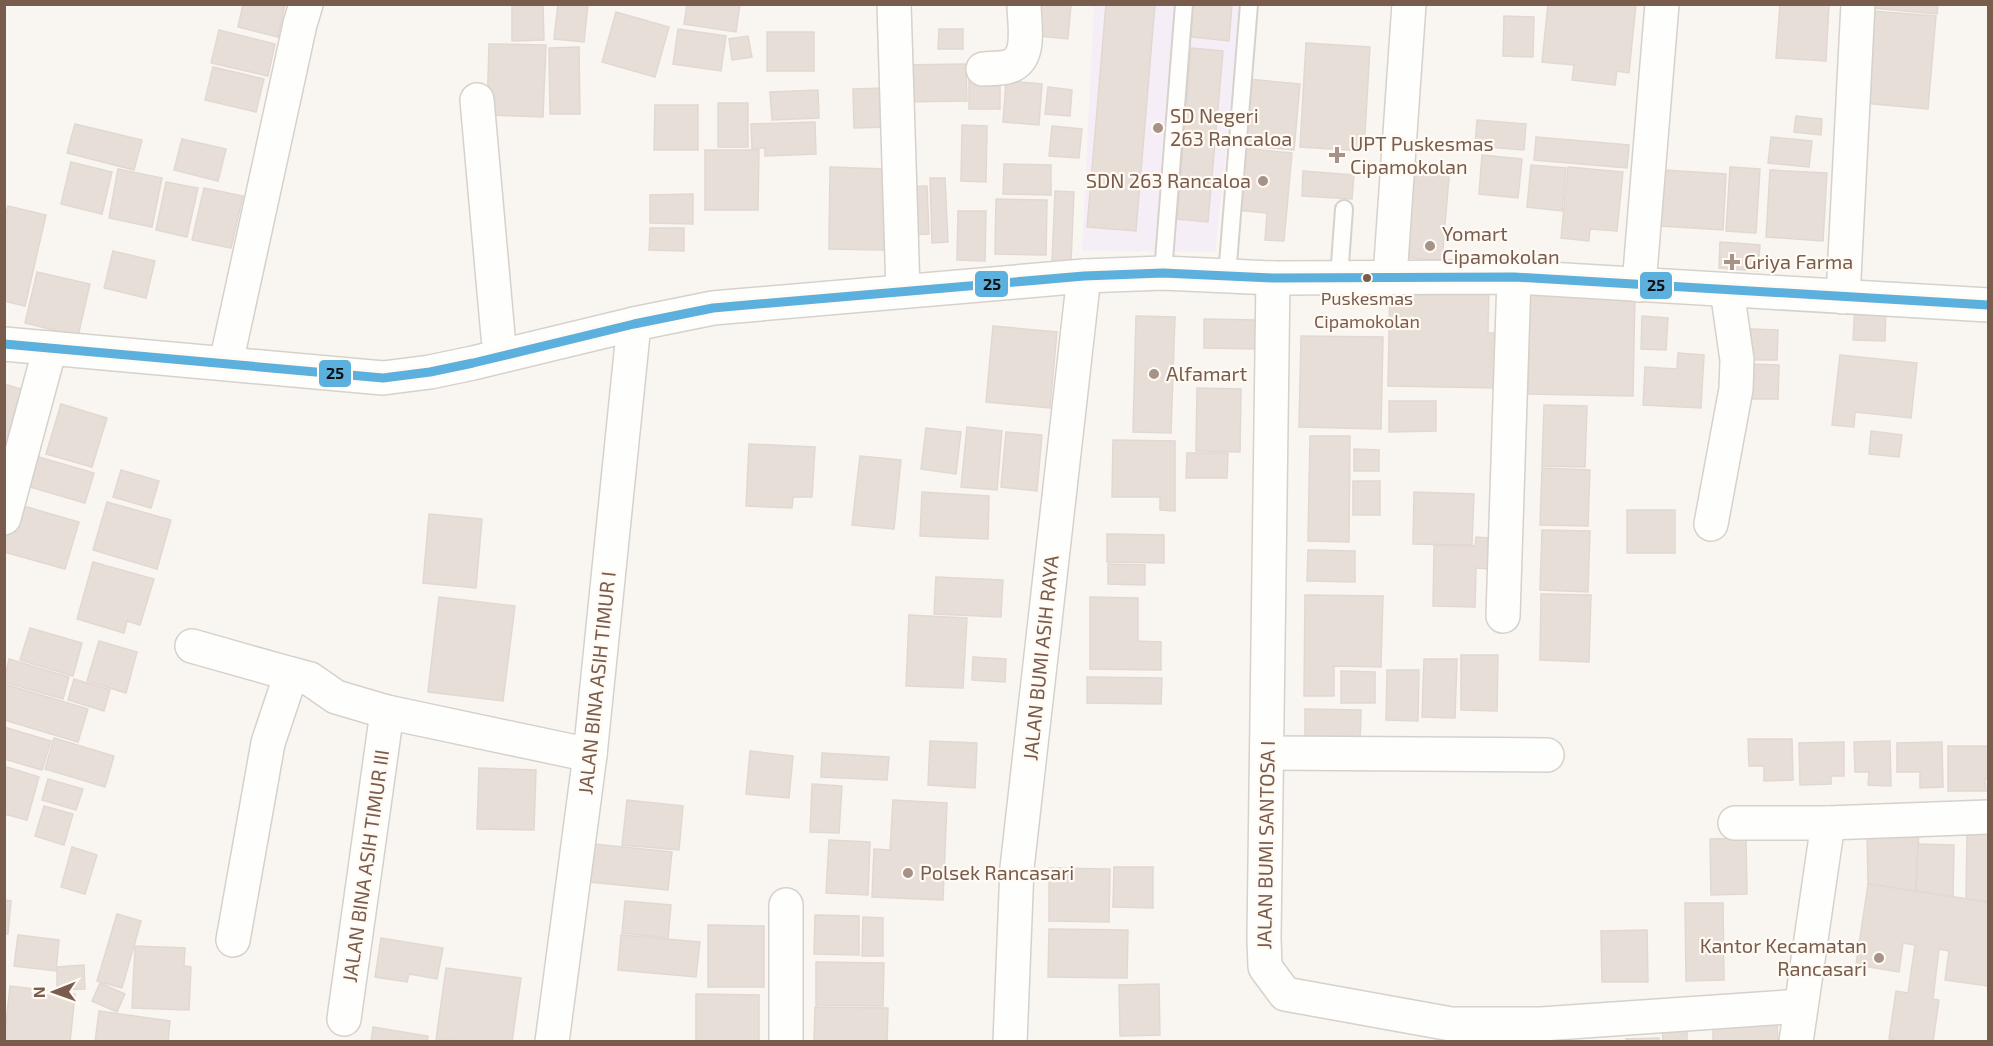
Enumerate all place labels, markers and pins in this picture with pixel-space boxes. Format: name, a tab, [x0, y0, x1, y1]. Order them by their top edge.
place label: SD Negeri 263 Rancaloa	[1170, 103, 1292, 150]
marker: SD Negeri 263 Rancaloa	[1151, 121, 1165, 135]
place label: UPT Puskesmas Cipamokolan	[1350, 131, 1494, 178]
marker: UPT Puskesmas Cipamokolan	[1328, 146, 1346, 164]
place label: SDN 263 Rancaloa	[1086, 168, 1251, 192]
marker: SDN 263 Rancaloa	[1256, 174, 1270, 188]
place label: Yomart Cipamokolan	[1442, 221, 1560, 268]
marker: Yomart Cipamokolan	[1423, 239, 1437, 253]
place label: Griya Farma	[1744, 249, 1853, 273]
marker: Griya Farma	[1725, 255, 1739, 269]
marker: Puskesmas Cipamokolan	[1361, 272, 1373, 284]
place label: Puskesmas Cipamokolan	[1314, 287, 1420, 332]
place label: Alfamart	[1166, 361, 1247, 385]
marker: Alfamart	[1147, 367, 1161, 381]
place label: Polsek Rancasari	[920, 860, 1074, 884]
marker: Polsek Rancasari	[901, 866, 915, 880]
place label: Kantor Kecamatan Rancasari	[1700, 933, 1867, 980]
marker: Kantor Kecamatan Rancasari	[1872, 951, 1886, 965]

